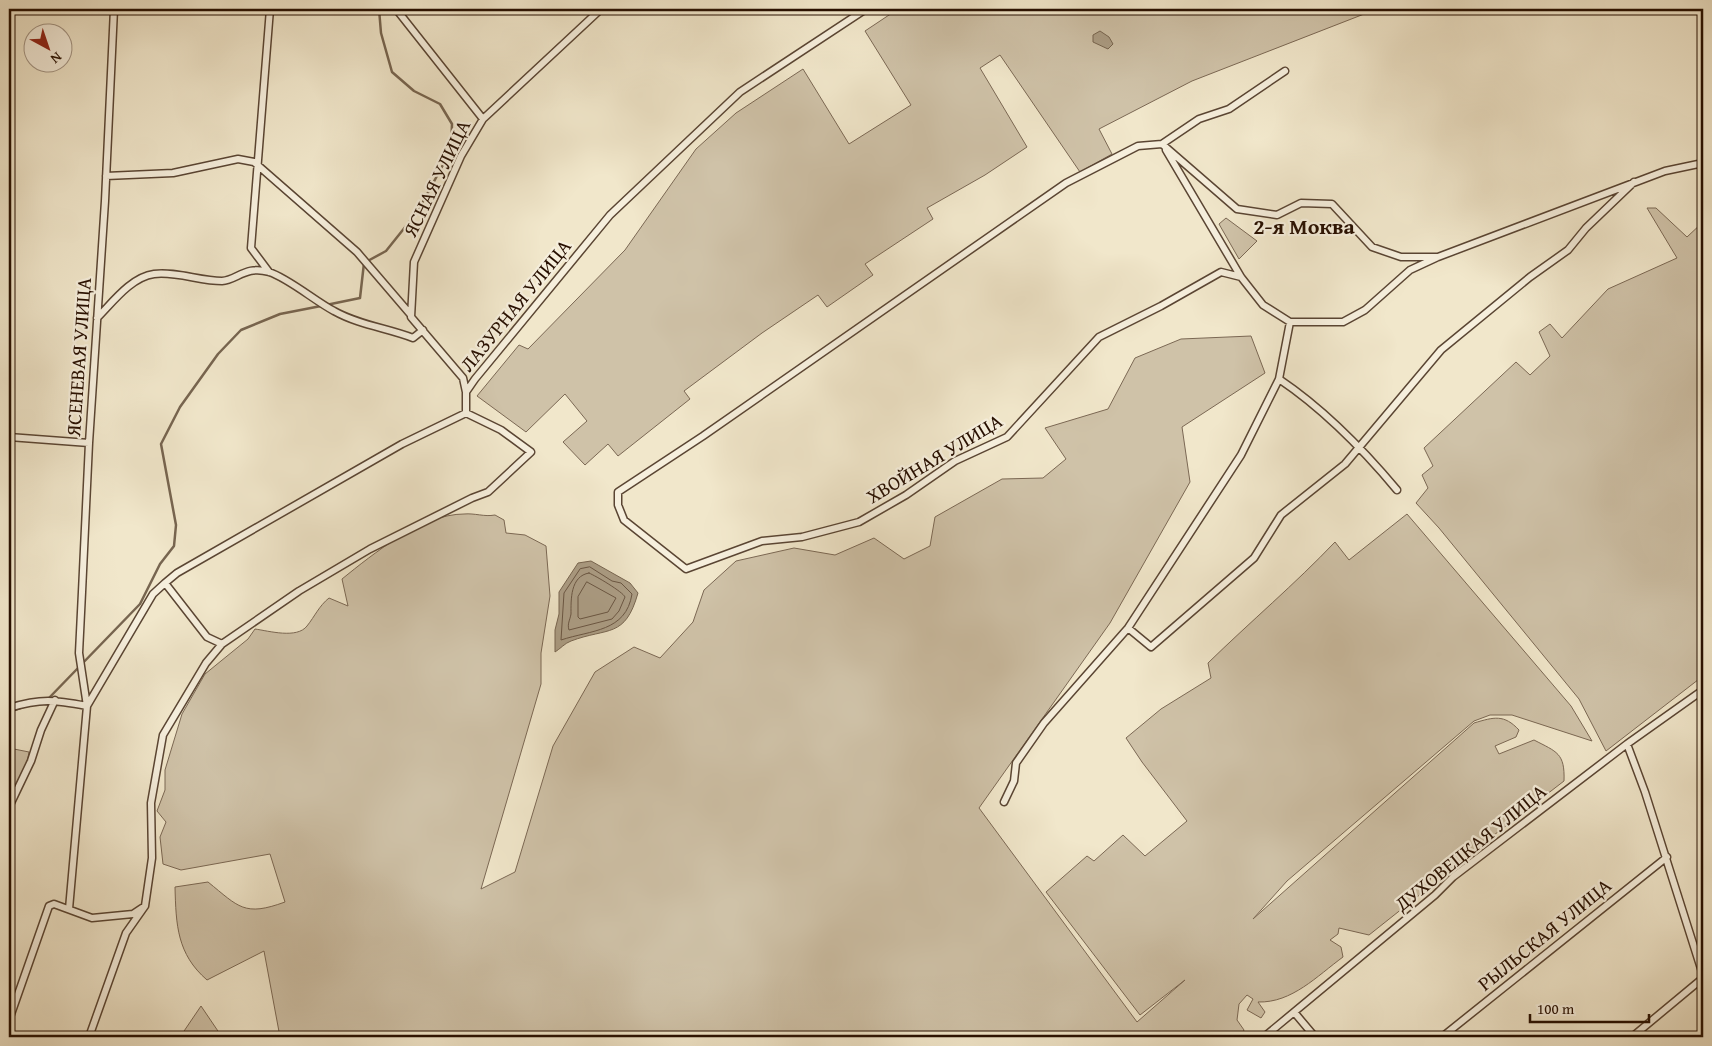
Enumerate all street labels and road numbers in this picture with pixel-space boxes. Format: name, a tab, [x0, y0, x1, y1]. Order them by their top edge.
street label: ЯСНАЯ УЛИЦА	[395, 114, 477, 243]
street label: ЛАЗУРНАЯ УЛИЦА	[452, 233, 578, 377]
street label: ЯСЕНЕВАЯ УЛИЦА	[58, 277, 98, 438]
street label: ХВОЙНАЯ УЛИЦА	[860, 406, 1008, 510]
street label: ДУХОВЕЦКАЯ УЛИЦА	[1387, 777, 1552, 918]
street label: РЫЛЬСКАЯ УЛИЦА	[1471, 871, 1617, 997]

